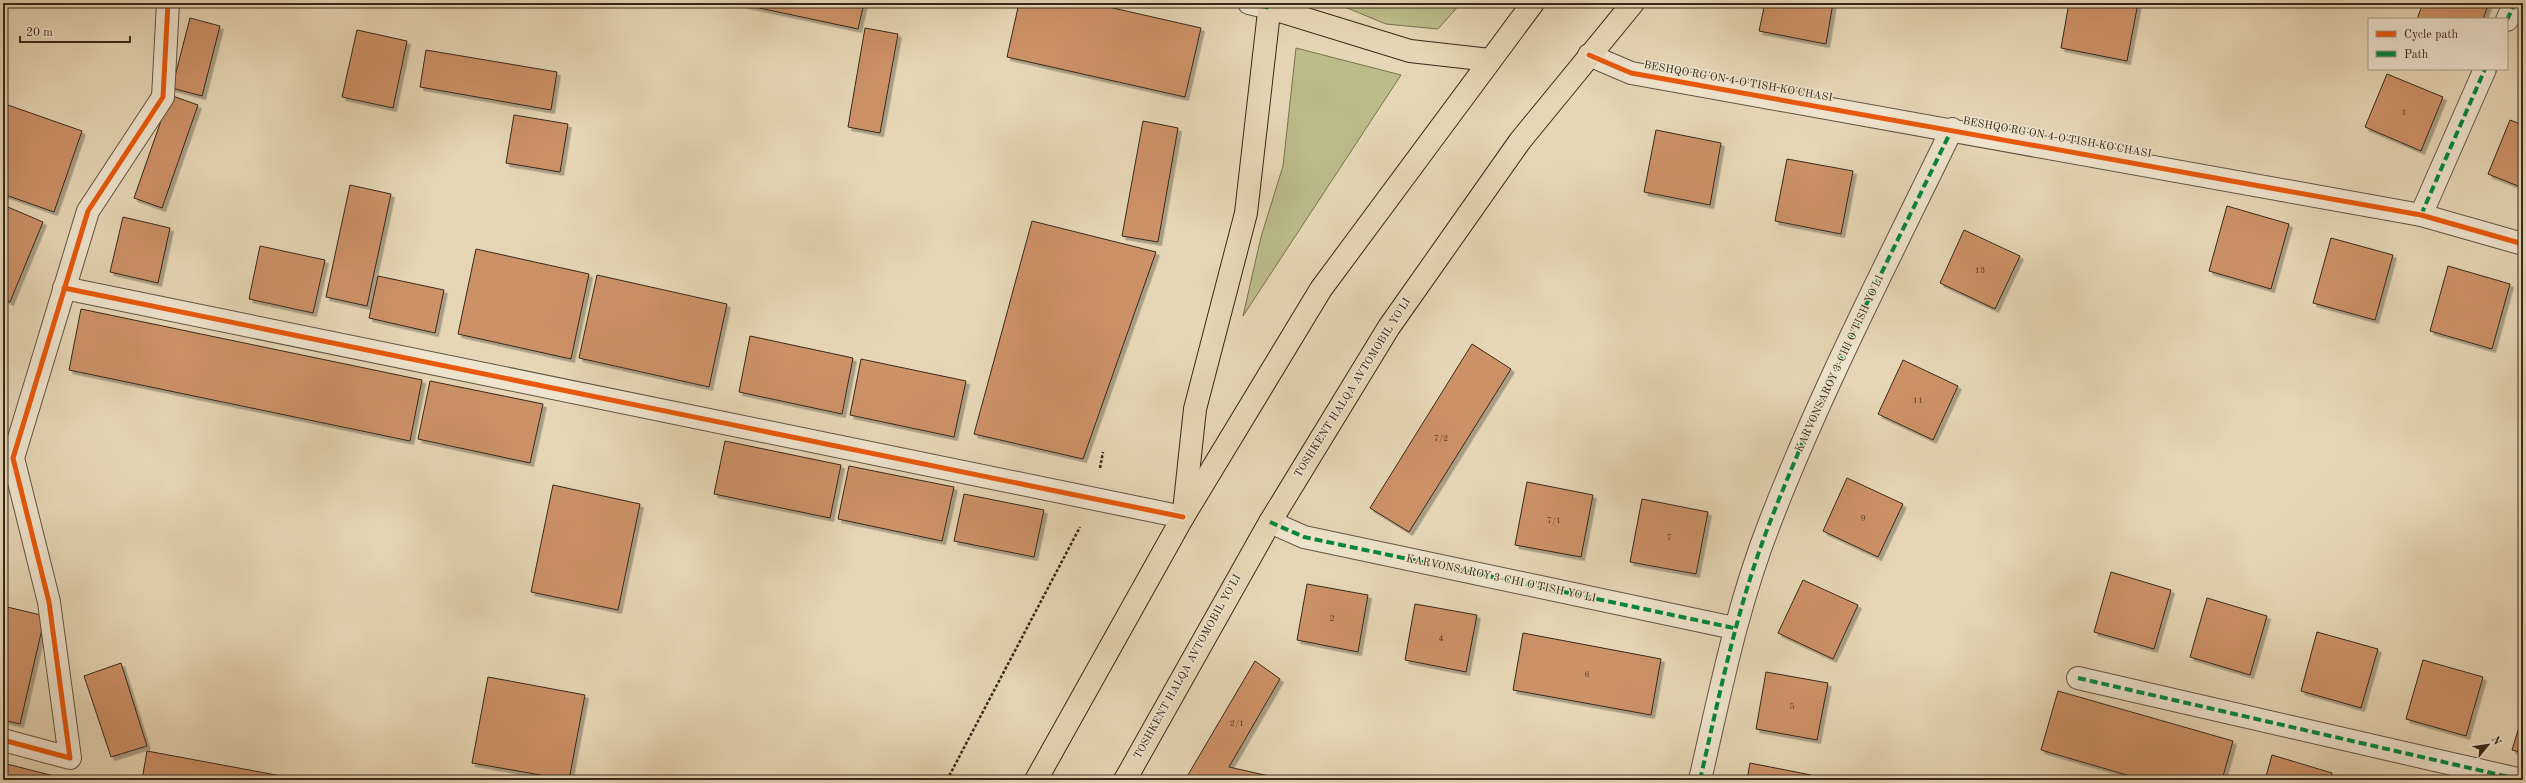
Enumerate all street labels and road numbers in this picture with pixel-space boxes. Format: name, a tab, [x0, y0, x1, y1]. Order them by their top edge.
street label: BESHQO'RG'ON 4-O'TISH KO'CHASI	[1643, 60, 1833, 104]
street label: BESHQO'RG'ON 4-O'TISH KO'CHASI	[1962, 116, 2152, 160]
street label: KARVONSAROY 3-CHI O'TISH YO'LI	[1794, 274, 1886, 454]
street label: TOSHKENT HALQA AVTOMOBIL YO'LI	[1293, 296, 1413, 480]
street label: KARVONSAROY 3-CHI O'TISH YO'LI	[1405, 553, 1597, 605]
street label: TOSHKENT HALQA AVTOMOBIL YO'LI	[1132, 573, 1244, 761]

